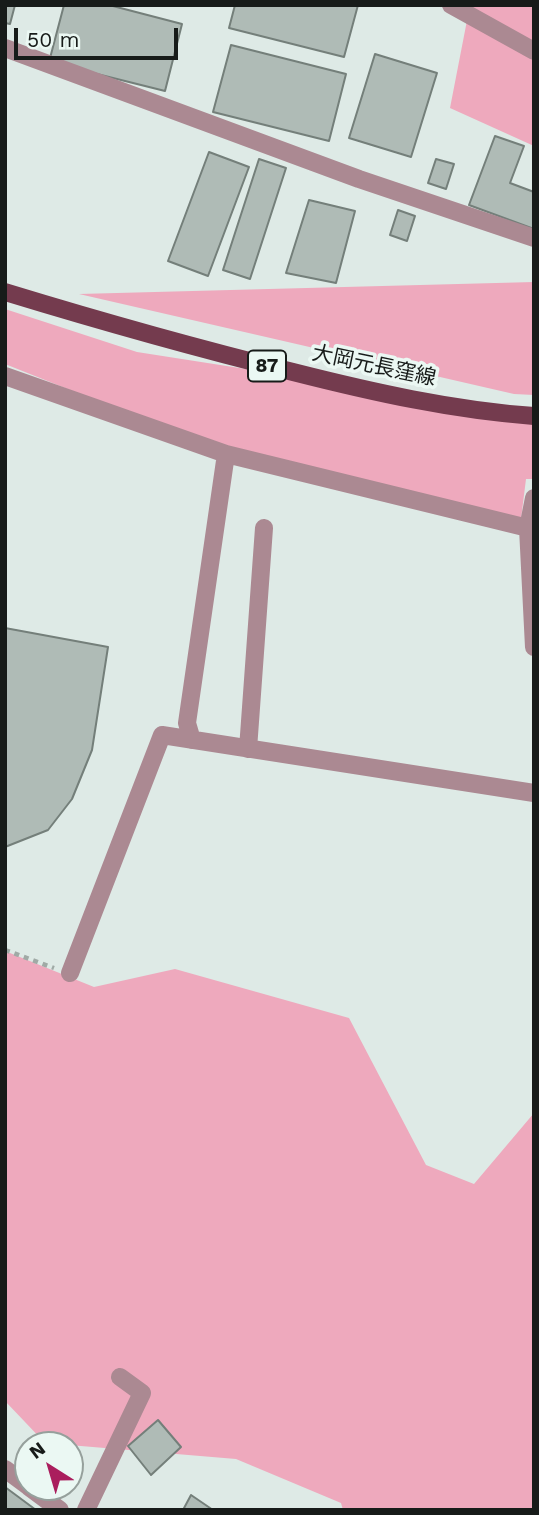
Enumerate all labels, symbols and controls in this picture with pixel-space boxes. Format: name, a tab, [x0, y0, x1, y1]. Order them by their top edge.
scale bar	[18, 14, 182, 58]
text: 50 m	[27, 27, 79, 52]
street label: 大岡元長窪線	[310, 341, 438, 391]
road number: 87	[248, 350, 286, 382]
north arrow	[14, 1431, 84, 1501]
text: N	[25, 1437, 50, 1464]

